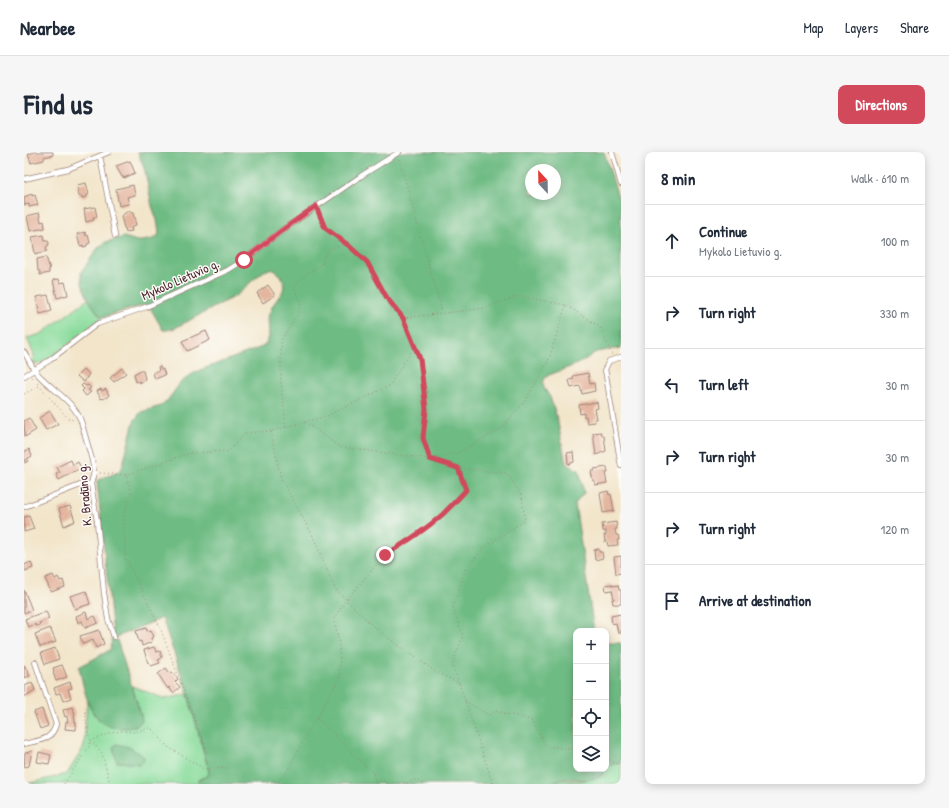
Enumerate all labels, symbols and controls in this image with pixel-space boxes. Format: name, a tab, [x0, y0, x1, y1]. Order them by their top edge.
text: Nearbee	[20, 15, 75, 41]
text: Map	[803, 18, 823, 37]
text: Layers	[845, 18, 878, 37]
text: Share	[900, 18, 929, 37]
text: Find us	[24, 85, 93, 123]
button: Directions	[838, 85, 925, 124]
north arrow	[525, 164, 561, 200]
text: 8 min	[661, 167, 695, 190]
text: Walk · 610 m	[851, 169, 909, 187]
text: Continue	[699, 221, 747, 242]
icon: ahead	[661, 230, 683, 252]
text: 100 m	[881, 232, 909, 250]
text: Mykolo Lietuvio g.	[699, 242, 782, 260]
route start	[235, 251, 253, 269]
street label: Mykolo Lietuvio g.	[138, 254, 222, 304]
icon: right	[661, 302, 683, 324]
text: Turn right	[699, 302, 755, 323]
text: 330 m	[880, 304, 909, 322]
icon: left	[661, 374, 683, 396]
text: Turn left	[699, 374, 749, 395]
text: 30 m	[886, 376, 909, 394]
icon: right	[661, 446, 683, 468]
text: Turn right	[699, 446, 755, 467]
text: 30 m	[886, 448, 909, 466]
street label: K. Bradūno g.	[72, 463, 96, 527]
icon: right	[661, 518, 683, 540]
text: Turn right	[699, 518, 755, 539]
text: 120 m	[881, 520, 909, 538]
route end	[376, 546, 394, 564]
icon: arrive	[661, 590, 683, 612]
text: Arrive at destination	[699, 590, 811, 611]
map controls	[573, 628, 609, 772]
button: +	[573, 628, 609, 664]
button: −	[573, 664, 609, 700]
button: locate	[573, 700, 609, 736]
button: layers	[573, 736, 609, 772]

